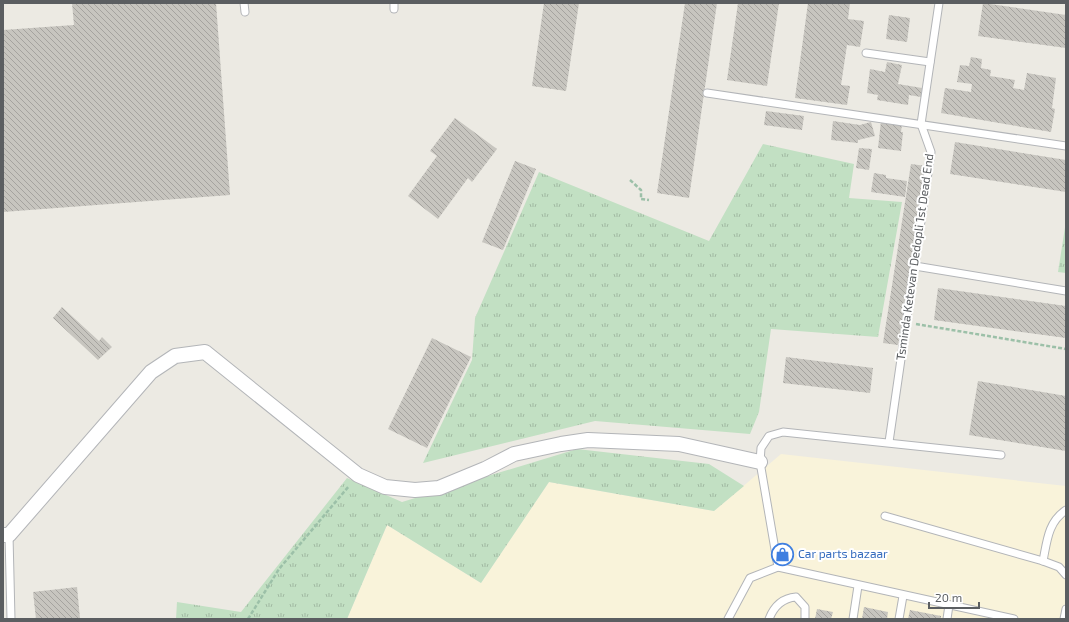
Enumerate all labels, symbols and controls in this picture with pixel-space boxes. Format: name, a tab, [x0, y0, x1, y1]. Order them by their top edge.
street label: Tsminda Ketevan Dedopli 1st Dead End	[893, 152, 935, 361]
shop icon: Car parts bazaar	[770, 541, 796, 567]
place label: Car parts bazaar	[798, 546, 888, 560]
scale bar	[929, 584, 979, 610]
text: 20 m	[935, 590, 962, 604]

